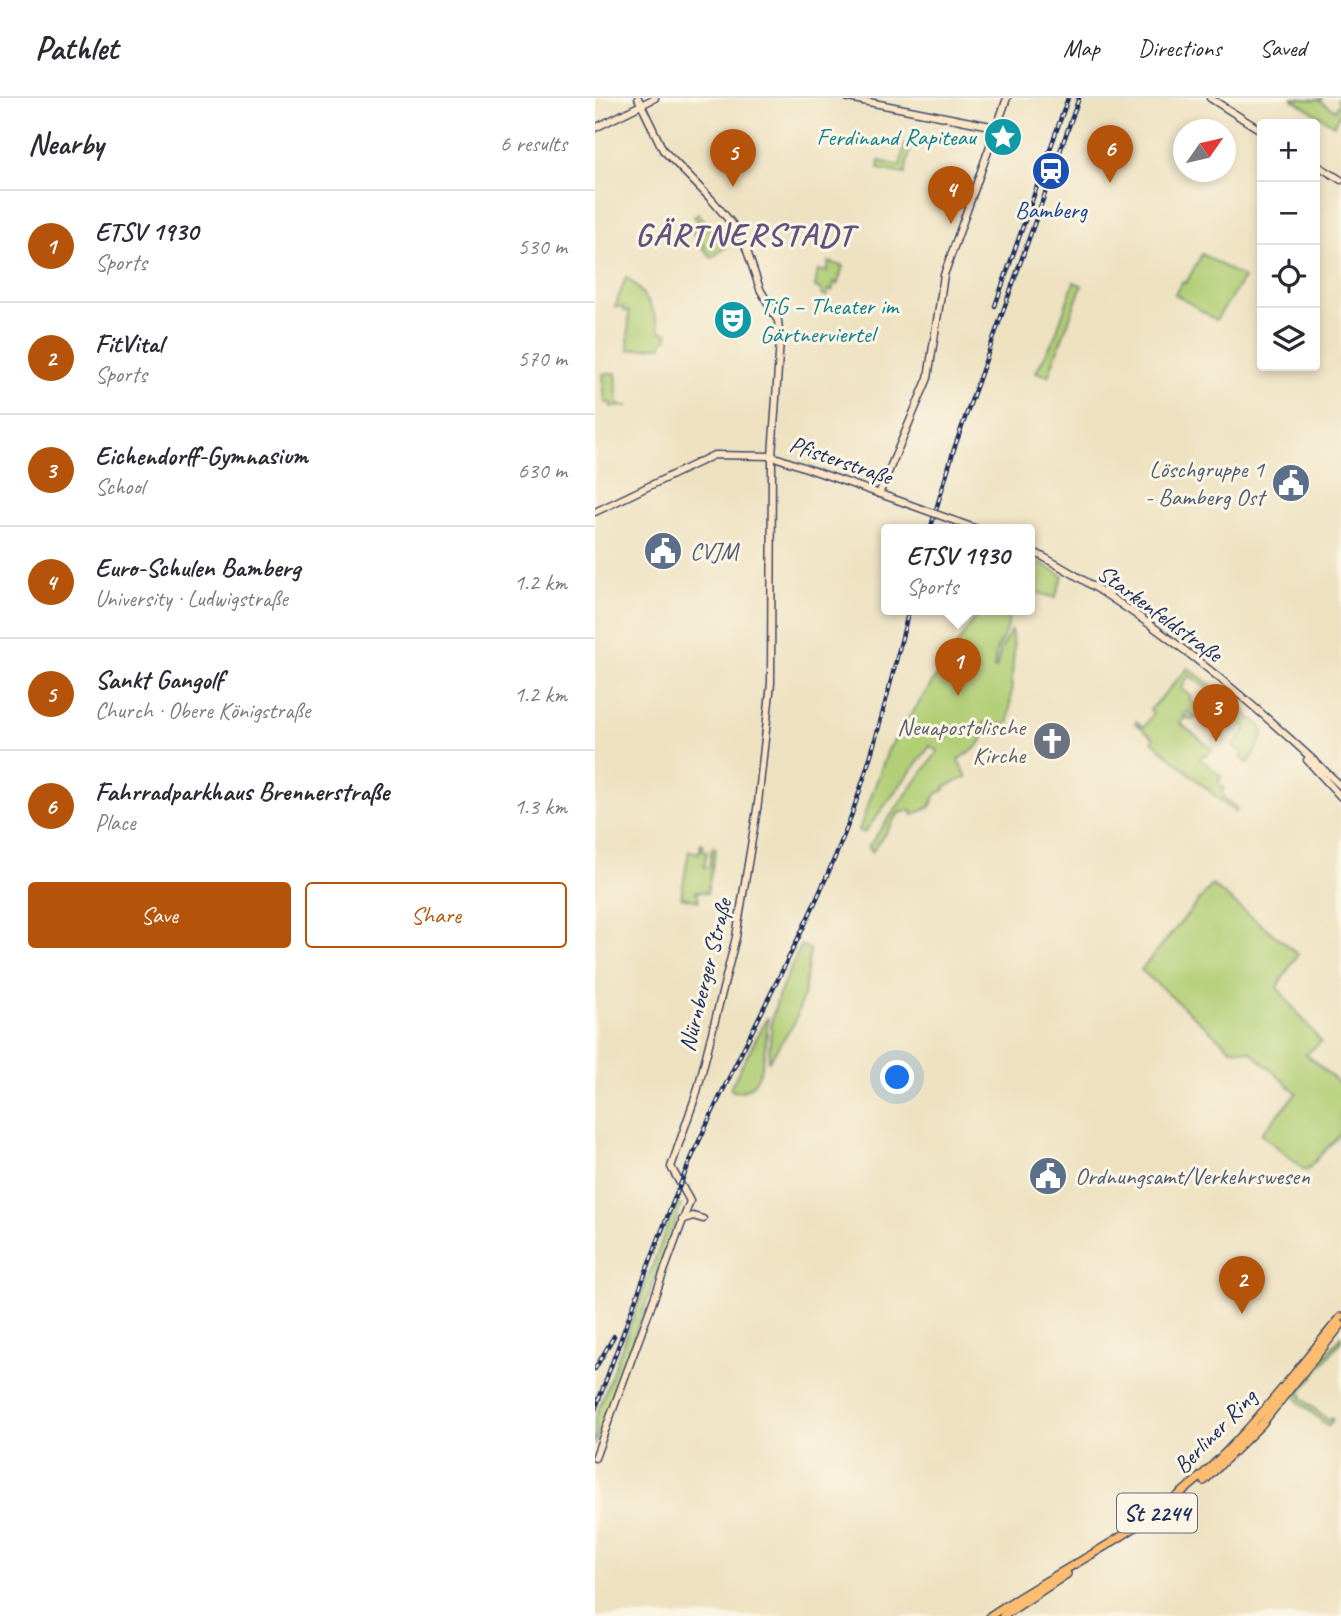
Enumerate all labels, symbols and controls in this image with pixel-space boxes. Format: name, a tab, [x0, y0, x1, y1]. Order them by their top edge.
text: Pathlet	[35, 27, 118, 69]
text: Map	[1063, 33, 1100, 63]
text: Directions	[1138, 33, 1221, 63]
text: Saved	[1259, 33, 1306, 63]
place icon: Ferdinand Rapiteau	[982, 116, 1024, 158]
north arrow	[1173, 119, 1236, 182]
map controls	[1257, 119, 1320, 371]
button: +	[1257, 119, 1320, 182]
place label: Ferdinand Rapiteau	[817, 122, 978, 152]
text: Nearby	[28, 125, 104, 163]
pin: 6	[1087, 125, 1133, 183]
text: 6 results	[500, 129, 567, 158]
pin: 5	[710, 129, 756, 187]
station icon: Bamberg	[1030, 150, 1072, 192]
pin: 4	[928, 166, 974, 224]
button: −	[1257, 182, 1320, 245]
place label: Bamberg	[1015, 195, 1088, 225]
district label: GÄRTNERSTADT	[635, 214, 860, 255]
text: ETSV 1930	[95, 215, 198, 248]
text: 1	[46, 232, 56, 261]
text: 530 m	[518, 232, 567, 261]
button: locate	[1257, 245, 1320, 308]
text: Sports	[95, 248, 147, 277]
place label: TiG – Theater im Gärtnerviertel	[760, 291, 900, 349]
theatre icon: TiG – Theater im Gärtnerviertel	[712, 299, 754, 341]
button: layers	[1257, 308, 1320, 371]
text: FitVital	[95, 327, 163, 360]
text: 2	[46, 344, 56, 373]
text: 570 m	[518, 344, 567, 373]
text: Sports	[95, 360, 147, 389]
street label: Pfisterstraße	[786, 428, 898, 492]
text: Eichendorff-Gymnasium	[95, 439, 308, 472]
place label: Löschgruppe 1 - Bamberg Ost	[1145, 454, 1267, 512]
text: 3	[46, 456, 56, 485]
text: 630 m	[518, 456, 567, 485]
public building icon: Löschgruppe 1 - Bamberg Ost	[1270, 462, 1312, 504]
text: School	[95, 472, 144, 501]
popup	[881, 524, 1035, 615]
public building icon: CVJM	[642, 530, 684, 572]
place label: CVJM	[690, 536, 740, 566]
text: ETSV 1930	[906, 539, 1010, 572]
text: Euro-Schulen Bamberg	[95, 551, 300, 584]
street label: Starkenfeldstraße	[1092, 558, 1230, 670]
text: 4	[46, 568, 56, 597]
text: 1.2 km	[514, 568, 567, 597]
text: Sports	[906, 572, 958, 601]
text: University · Ludwigstraße	[95, 584, 288, 613]
pin: 1	[935, 638, 981, 696]
text: Sankt Gangolf	[95, 663, 223, 696]
text: 5	[46, 680, 56, 709]
text: 1.2 km	[514, 680, 567, 709]
pin: 3	[1193, 684, 1239, 742]
text: Church · Obere Königstraße	[95, 696, 310, 725]
place label: Neuapostolische Kirche	[897, 712, 1027, 770]
church icon: Neuapostolische Kirche	[1031, 720, 1073, 762]
text: Fahrradparkhaus Brennerstraße	[95, 775, 389, 808]
text: 6	[46, 792, 56, 821]
text: 1.3 km	[514, 792, 567, 821]
text: Place	[95, 808, 135, 837]
button: Save	[28, 882, 291, 948]
button: Share	[305, 882, 567, 948]
street label: Nürnberger Straße	[672, 893, 739, 1054]
your location	[880, 1060, 914, 1094]
public building icon: Ordnungsamt/Verkehrswesen	[1027, 1155, 1069, 1197]
place label: Ordnungsamt/Verkehrswesen	[1075, 1161, 1310, 1191]
pin: 2	[1219, 1256, 1265, 1314]
street label: Berliner Ring	[1167, 1381, 1264, 1480]
road number: St 2244	[1117, 1494, 1197, 1532]

